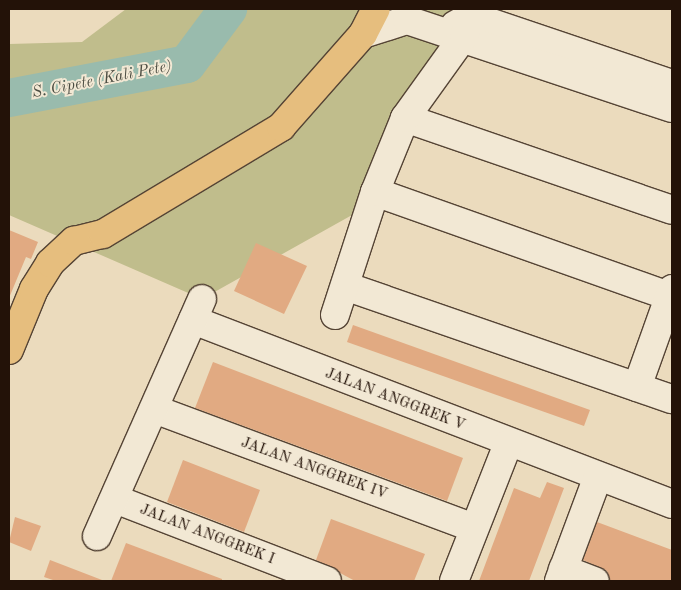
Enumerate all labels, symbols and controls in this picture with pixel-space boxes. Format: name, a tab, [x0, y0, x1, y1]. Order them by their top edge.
water label: S. Cipete (Kali Pete)	[30, 57, 174, 103]
street label: JALAN ANGGREK V	[322, 365, 468, 435]
street label: JALAN ANGGREK IV	[238, 434, 390, 504]
street label: JALAN ANGGREK I	[137, 501, 277, 569]

